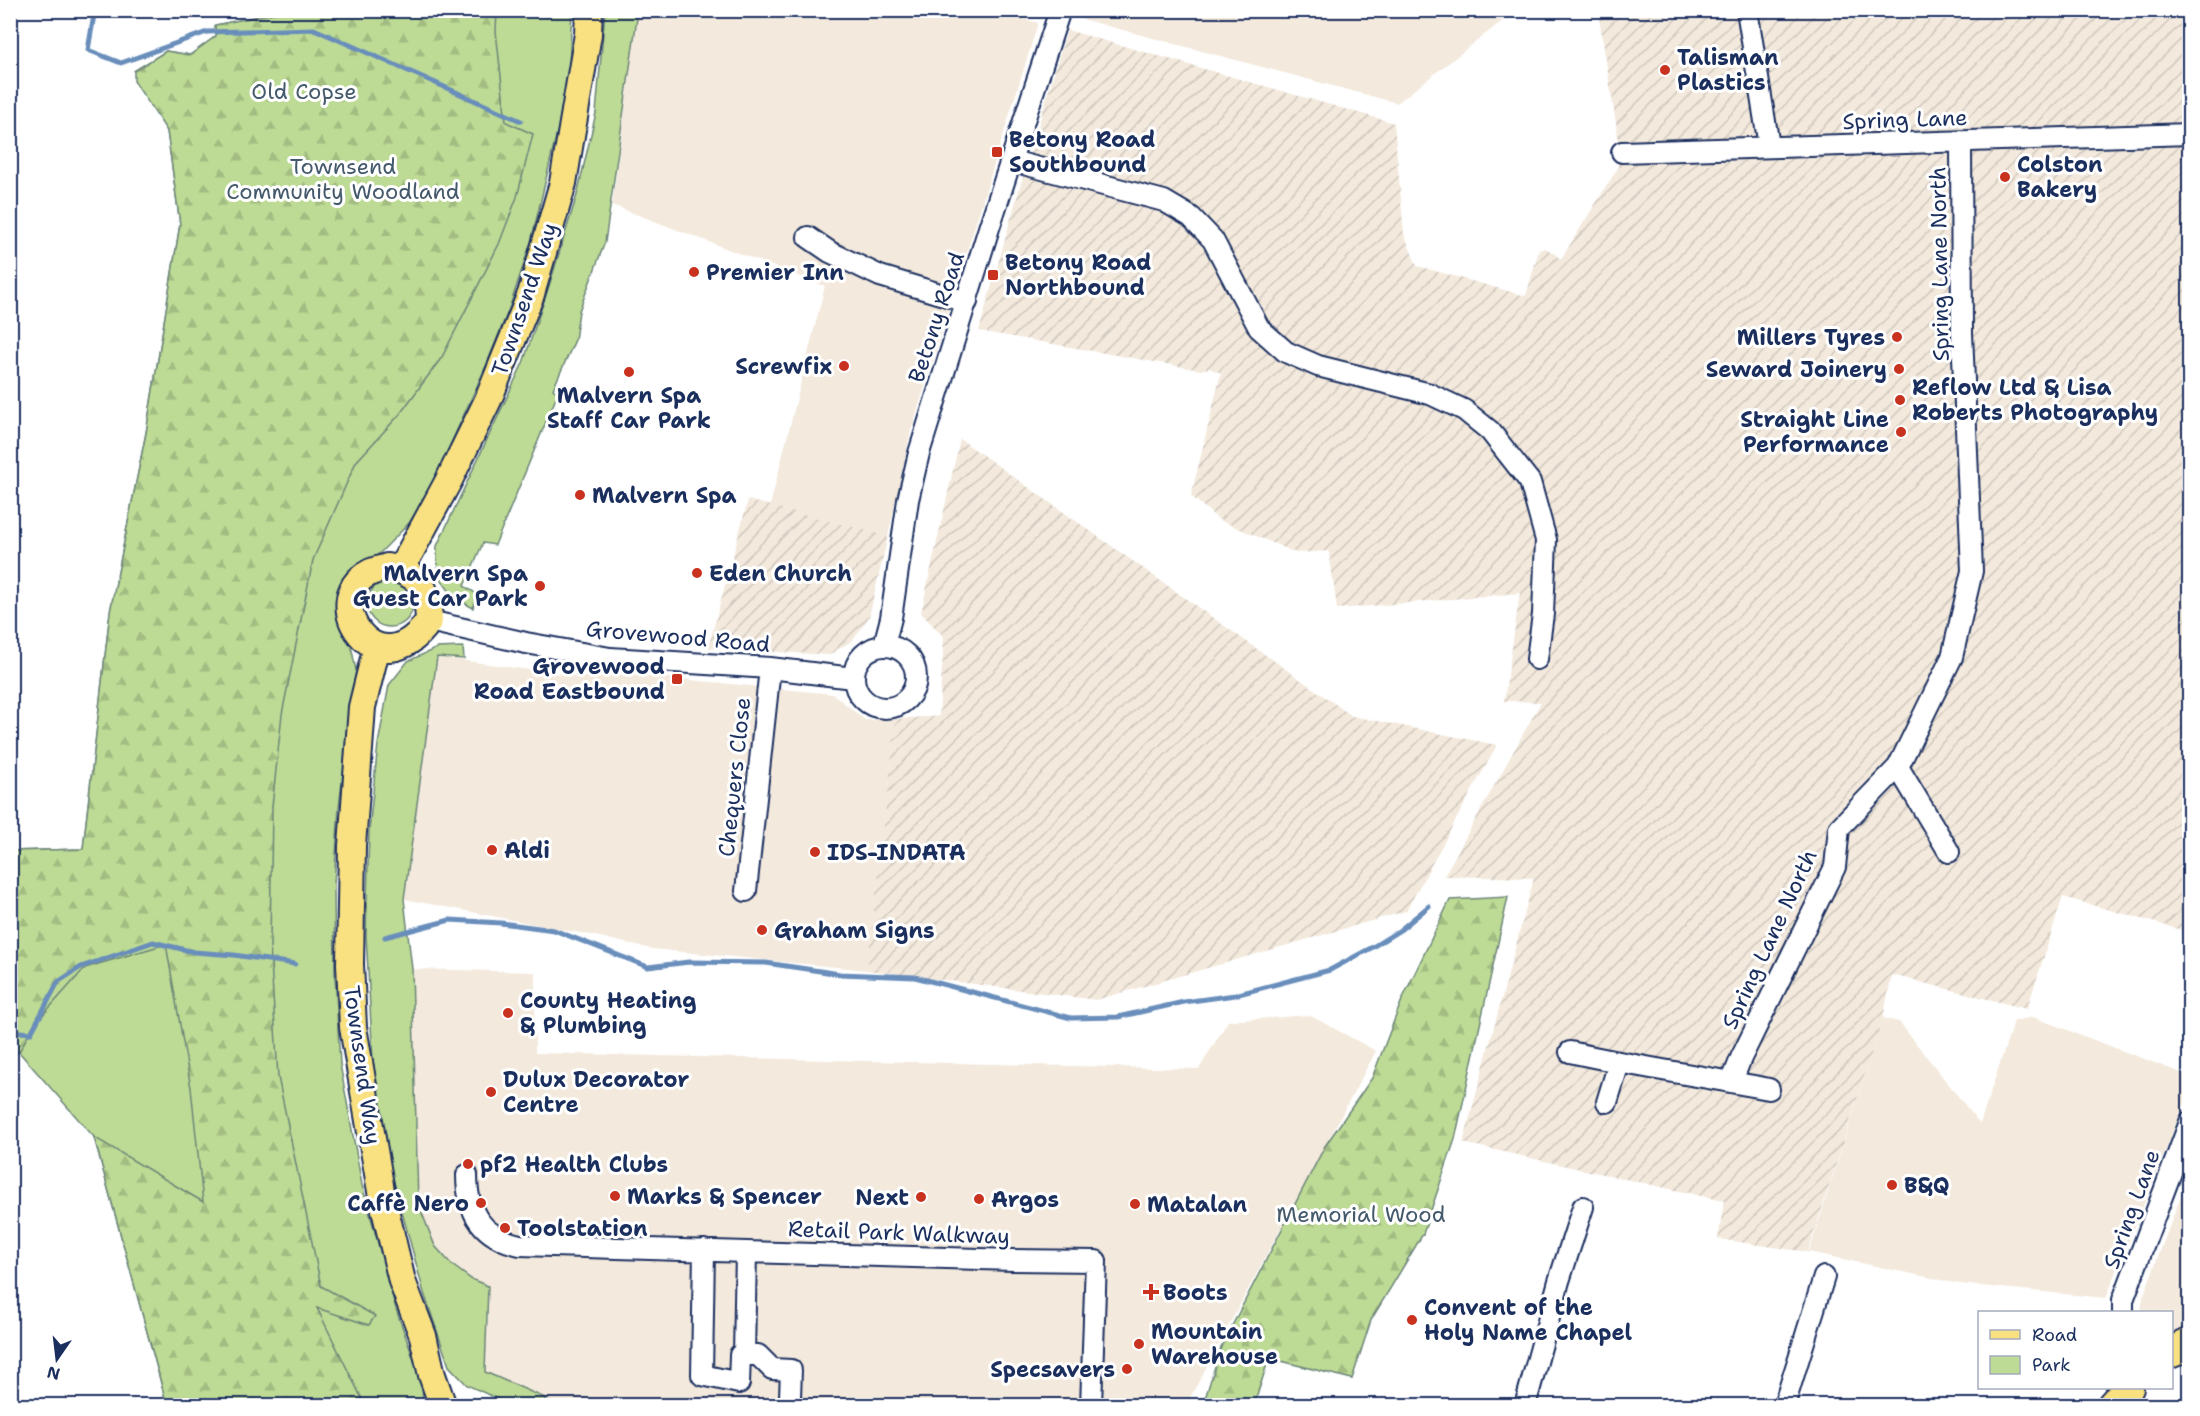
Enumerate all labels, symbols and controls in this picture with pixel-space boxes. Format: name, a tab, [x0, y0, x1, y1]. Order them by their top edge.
place label: Talisman Plastics	[1677, 43, 1779, 97]
marker: Talisman Plastics	[1658, 63, 1672, 77]
park label: Old Copse	[251, 77, 357, 106]
street label: Spring Lane	[1842, 103, 1968, 136]
place label: Betony Road Southbound	[1009, 125, 1156, 179]
marker: Betony Road Southbound	[990, 145, 1004, 159]
place label: Colston Bakery	[2017, 150, 2103, 204]
park label: Townsend Community Woodland	[226, 152, 460, 206]
street label: Spring Lane North	[1923, 166, 1956, 362]
marker: Colston Bakery	[1998, 170, 2012, 184]
street label: Townsend Way	[485, 219, 564, 380]
street label: Betony Road	[902, 248, 971, 386]
place label: Betony Road Northbound	[1005, 248, 1152, 302]
place label: Premier Inn	[706, 258, 844, 287]
marker: Premier Inn	[687, 265, 701, 279]
marker: Betony Road Northbound	[986, 268, 1000, 282]
place label: Millers Tyres	[1737, 323, 1885, 352]
marker: Millers Tyres	[1890, 330, 1904, 344]
place label: Screwfix	[735, 352, 832, 381]
place label: Seward Joinery	[1706, 355, 1887, 384]
marker: Screwfix	[837, 359, 851, 373]
marker: Seward Joinery	[1892, 362, 1906, 376]
marker: Malvern Spa Staff Car Park	[622, 365, 636, 379]
place label: Reflow Ltd & Lisa Roberts Photography	[1912, 373, 2158, 427]
place label: Malvern Spa Staff Car Park	[547, 381, 711, 435]
marker: Reflow Ltd & Lisa Roberts Photography	[1893, 393, 1907, 407]
place label: Straight Line Performance	[1740, 405, 1889, 459]
marker: Straight Line Performance	[1894, 425, 1908, 439]
place label: Malvern Spa	[592, 481, 737, 510]
marker: Malvern Spa	[573, 488, 587, 502]
place label: Malvern Spa Guest Car Park	[353, 559, 528, 613]
place label: Eden Church	[709, 559, 852, 588]
marker: Eden Church	[690, 566, 704, 580]
marker: Malvern Spa Guest Car Park	[533, 579, 547, 593]
street label: Grovewood Road	[585, 614, 771, 659]
place label: Grovewood Road Eastbound	[474, 652, 665, 706]
marker: Grovewood Road Eastbound	[670, 672, 684, 686]
street label: Chequers Close	[712, 696, 757, 858]
place label: Aldi	[504, 836, 550, 865]
place label: IDS-INDATA	[827, 838, 966, 867]
marker: Aldi	[485, 843, 499, 857]
marker: IDS-INDATA	[808, 845, 822, 859]
street label: Spring Lane North	[1715, 845, 1824, 1034]
place label: Graham Signs	[774, 916, 935, 945]
marker: Graham Signs	[755, 923, 769, 937]
street label: Townsend Way	[337, 984, 388, 1146]
place label: County Heating & Plumbing	[520, 986, 697, 1040]
marker: County Heating & Plumbing	[501, 1006, 515, 1020]
place label: Dulux Decorator Centre	[503, 1065, 690, 1119]
marker: Dulux Decorator Centre	[484, 1085, 498, 1099]
street label: Spring Lane	[2096, 1145, 2166, 1273]
place label: pf2 Health Clubs	[480, 1150, 668, 1179]
marker: pf2 Health Clubs	[461, 1157, 475, 1171]
place label: B&Q	[1904, 1171, 1950, 1200]
marker: B&Q	[1885, 1178, 1899, 1192]
place label: Marks & Spencer	[627, 1182, 822, 1211]
place label: Next	[855, 1183, 909, 1212]
place label: Argos	[991, 1185, 1059, 1214]
place label: Caffè Nero	[347, 1189, 469, 1218]
marker: Marks & Spencer	[608, 1189, 622, 1203]
marker: Next	[914, 1190, 928, 1204]
place label: Matalan	[1147, 1190, 1248, 1219]
marker: Argos	[972, 1192, 986, 1206]
marker: Caffè Nero	[474, 1196, 488, 1210]
marker: Matalan	[1128, 1197, 1142, 1211]
park label: Memorial Wood	[1276, 1200, 1446, 1229]
place label: Toolstation	[517, 1214, 648, 1243]
street label: Retail Park Walkway	[787, 1214, 1010, 1251]
marker: Toolstation	[498, 1221, 512, 1235]
place label: Boots	[1163, 1278, 1228, 1307]
marker: Boots	[1144, 1285, 1158, 1299]
place label: Convent of the Holy Name Chapel	[1424, 1293, 1633, 1347]
legend	[1978, 1311, 2173, 1389]
marker: Convent of the Holy Name Chapel	[1405, 1313, 1419, 1327]
place label: Mountain Warehouse	[1151, 1317, 1278, 1371]
text: Road	[2032, 1323, 2077, 1347]
north arrow	[27, 1329, 87, 1389]
marker: Mountain Warehouse	[1132, 1337, 1146, 1351]
text: Park	[2032, 1353, 2071, 1377]
place label: Specsavers	[990, 1355, 1115, 1384]
text: N	[45, 1361, 62, 1385]
marker: Specsavers	[1120, 1362, 1134, 1376]

